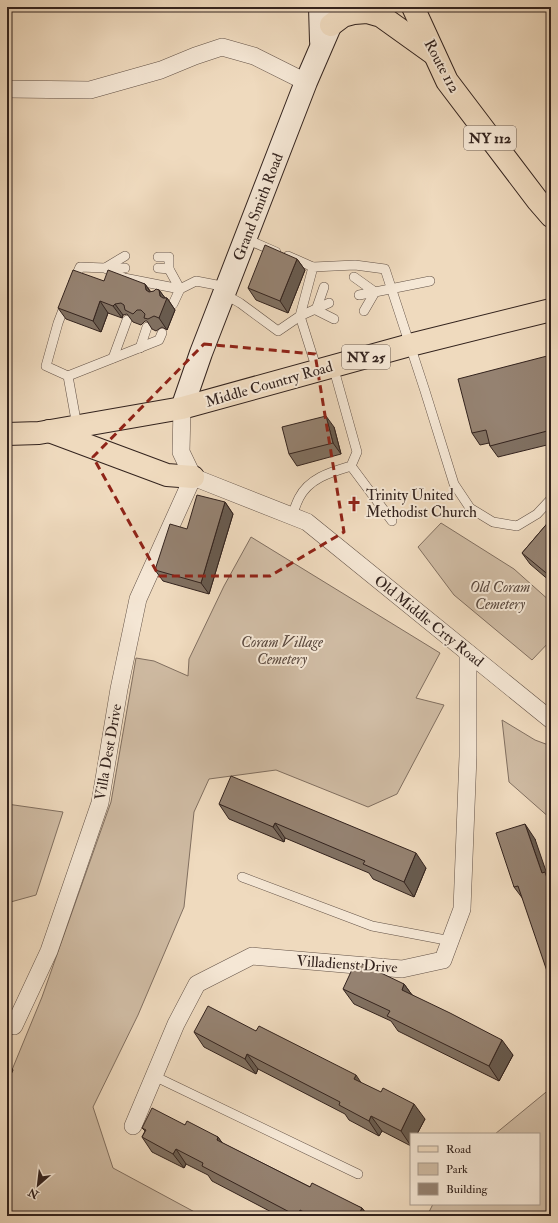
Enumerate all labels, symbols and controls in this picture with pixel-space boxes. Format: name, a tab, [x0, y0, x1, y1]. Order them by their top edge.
street label: Route 112	[420, 36, 464, 97]
road number: NY 112	[464, 126, 516, 150]
street label: Grand Smith Road	[229, 150, 288, 264]
road number: NY 25	[342, 345, 390, 369]
street label: Middle Country Road	[203, 357, 336, 412]
place label: Trinity United Methodist Church	[366, 486, 477, 522]
church icon: Trinity United Methodist Church	[345, 495, 363, 513]
street label: Old Middle Crty Road	[370, 571, 488, 672]
park label: Old Coram Cemetery	[470, 578, 530, 614]
park label: Coram Village Cemetery	[241, 633, 324, 669]
street label: Villa Dest Drive	[91, 702, 126, 802]
street label: Villadienst Drive	[296, 951, 398, 978]
legend	[410, 1133, 540, 1205]
text: Road	[446, 1142, 471, 1157]
text: Park	[446, 1162, 468, 1177]
north arrow	[18, 1165, 58, 1205]
text: Building	[446, 1182, 489, 1197]
text: N	[25, 1185, 42, 1202]

